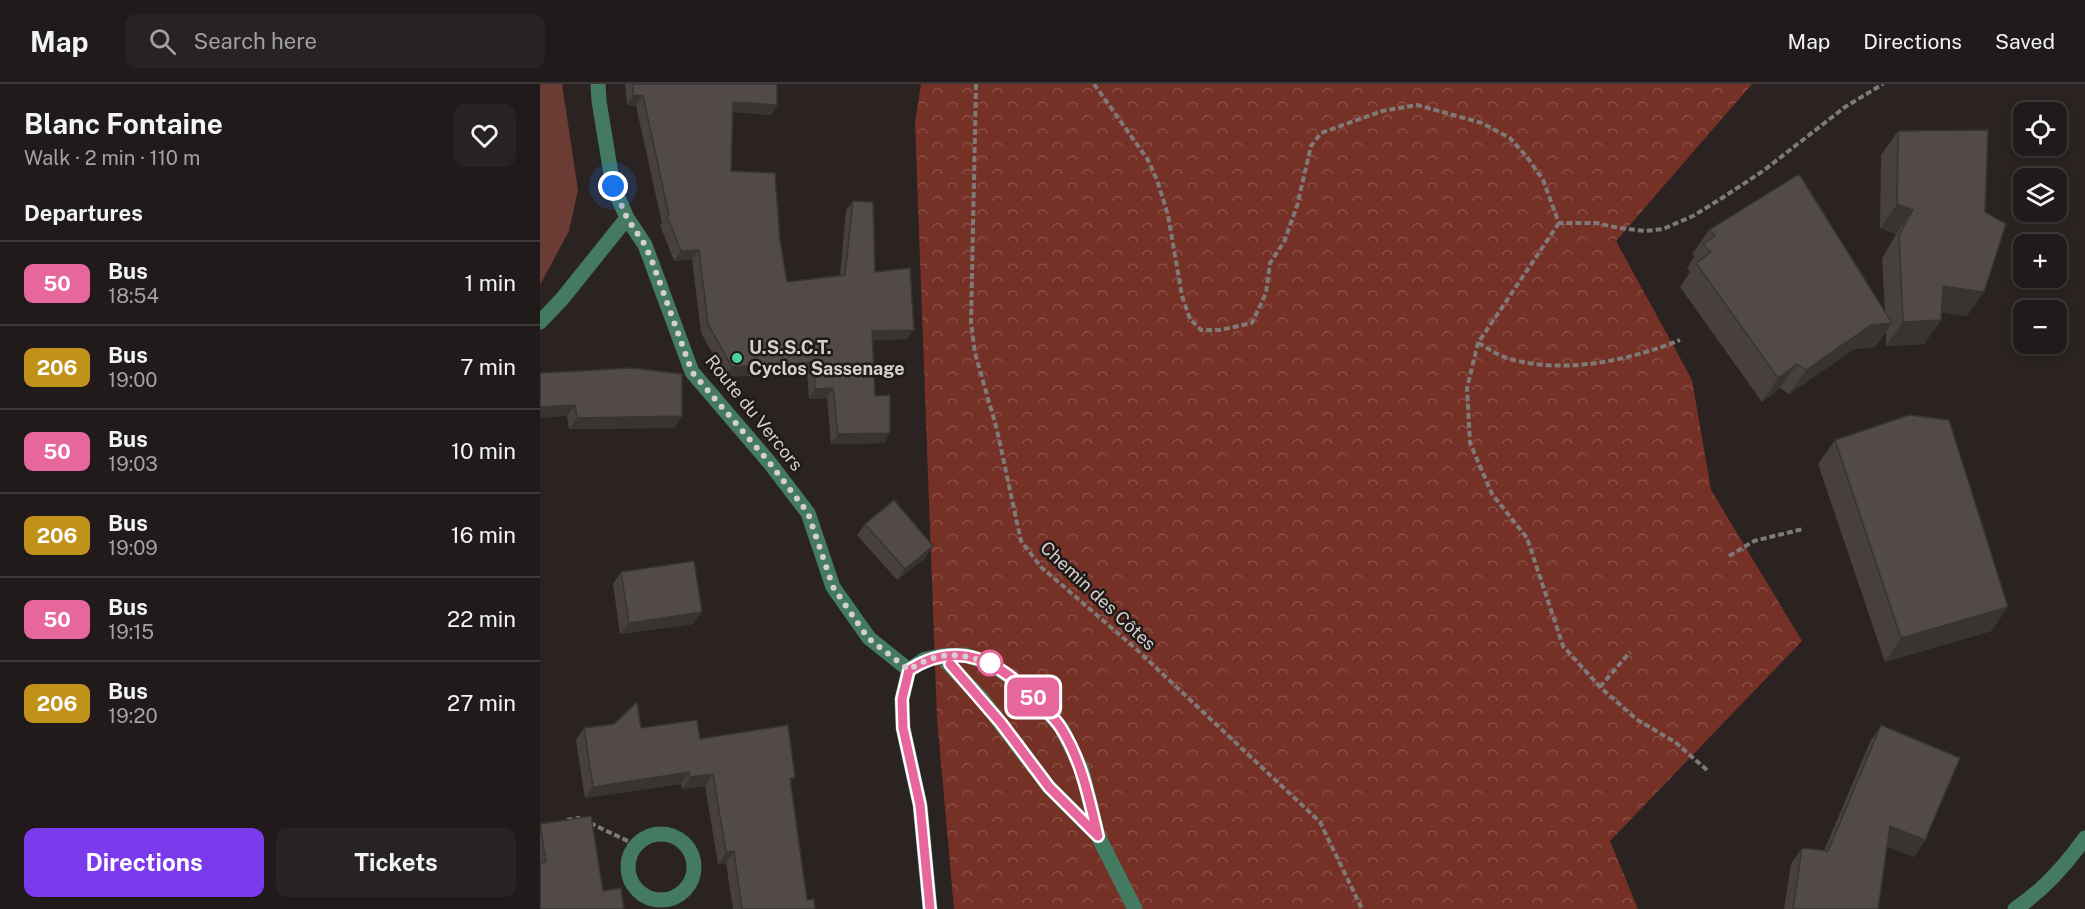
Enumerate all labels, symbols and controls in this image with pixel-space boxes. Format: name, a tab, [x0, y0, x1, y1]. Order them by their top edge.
search box	[125, 14, 545, 68]
text: Map	[30, 25, 89, 58]
icon: search	[146, 25, 179, 58]
text: Search here	[194, 28, 317, 54]
text: Map	[1788, 29, 1830, 54]
text: Directions	[1863, 29, 1962, 54]
text: Saved	[1995, 29, 2055, 54]
map controls	[2013, 102, 2067, 354]
button: locate	[2013, 102, 2067, 156]
button: heart	[453, 104, 516, 167]
text: Blanc Fontaine	[24, 107, 223, 140]
text: Walk · 2 min · 110 m	[24, 146, 200, 170]
button: layers	[2013, 168, 2067, 222]
your location	[598, 171, 628, 201]
text: Departures	[24, 200, 143, 226]
button: +	[2013, 234, 2067, 288]
text: Bus	[108, 258, 148, 284]
text: 1 min	[464, 270, 516, 296]
text: 50	[43, 271, 71, 296]
text: 18:54	[108, 284, 159, 308]
button: −	[2013, 300, 2067, 354]
place label: U.S.S.C.T. Cyclos Sassenage	[749, 337, 905, 379]
text: Bus	[108, 342, 148, 368]
street label: Route du Vercors	[701, 351, 808, 475]
marker: U.S.S.C.T. Cyclos Sassenage	[730, 351, 744, 365]
text: 7 min	[460, 354, 516, 380]
text: 206	[37, 355, 77, 380]
text: 19:00	[108, 368, 158, 392]
text: Bus	[108, 426, 148, 452]
text: 10 min	[451, 438, 516, 464]
text: 50	[43, 439, 71, 464]
text: 19:03	[108, 452, 158, 476]
text: Bus	[108, 510, 148, 536]
text: 16 min	[451, 522, 516, 548]
text: 206	[37, 523, 77, 548]
text: 19:09	[108, 536, 158, 560]
street label: Chemin des Côtes	[1036, 537, 1160, 654]
text: Bus	[108, 594, 148, 620]
text: 22 min	[447, 606, 516, 632]
text: 50	[43, 607, 71, 632]
text: 19:15	[108, 620, 154, 644]
unlabelled marker	[977, 650, 1003, 676]
text: Bus	[108, 678, 148, 704]
line badge: 50	[1006, 678, 1060, 716]
text: 50	[1019, 685, 1047, 710]
text: 27 min	[447, 690, 516, 716]
text: 206	[37, 691, 77, 716]
text: 19:20	[108, 704, 158, 728]
button: Directions	[24, 828, 264, 897]
button: Tickets	[276, 828, 516, 897]

